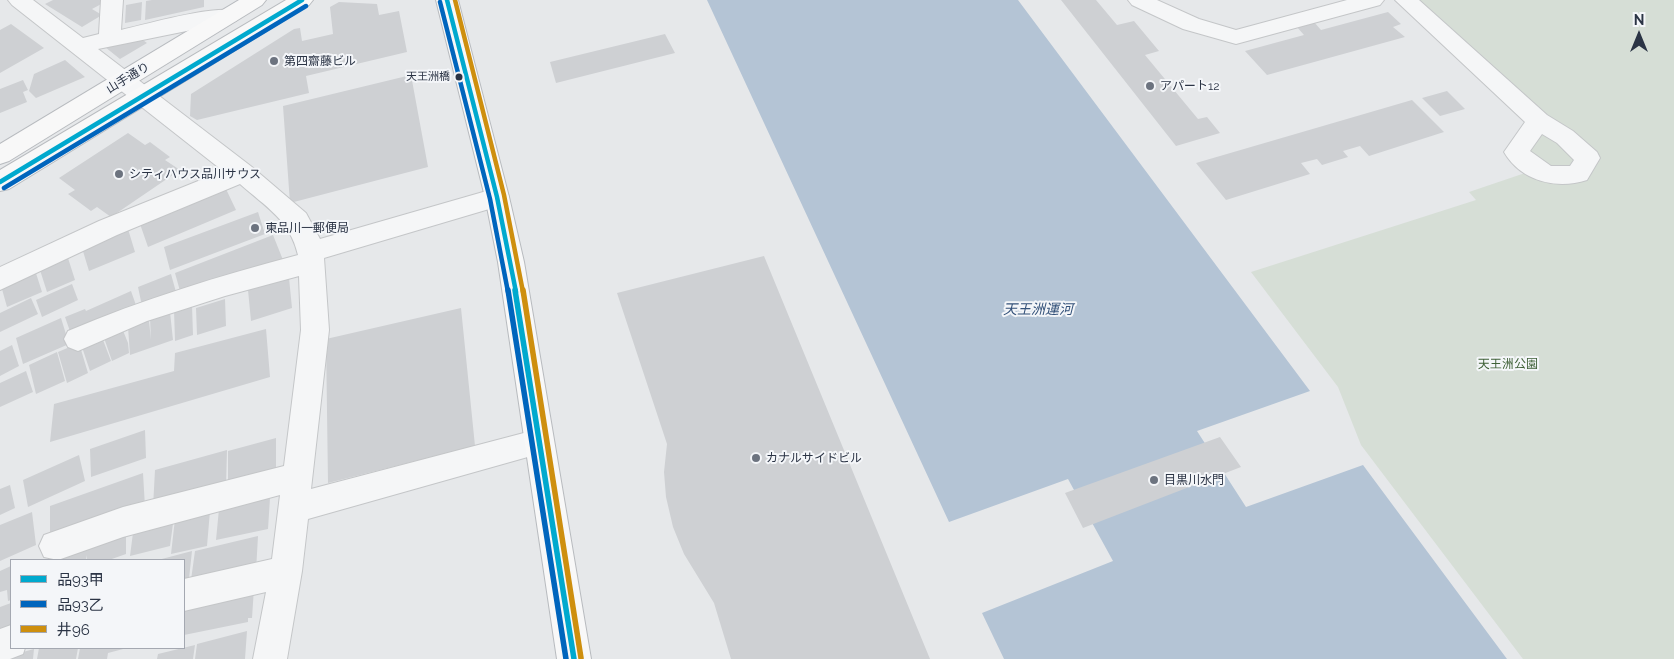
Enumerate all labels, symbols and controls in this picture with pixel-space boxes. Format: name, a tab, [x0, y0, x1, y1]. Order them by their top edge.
north arrow	[1614, 10, 1664, 60]
text: N	[1634, 12, 1644, 28]
place label: 第四齋藤ビル	[284, 54, 356, 68]
marker: 第四齋藤ビル	[268, 55, 280, 67]
street label: 山手通り	[104, 59, 152, 97]
place label: 天王洲橋	[406, 70, 450, 84]
marker: 天王洲橋	[454, 72, 464, 82]
place label: アパート12	[1160, 79, 1219, 93]
marker: アパート12	[1144, 80, 1156, 92]
place label: シティハウス品川サウス	[129, 167, 261, 181]
marker: シティハウス品川サウス	[113, 168, 125, 180]
place label: 東品川一郵便局	[265, 221, 349, 235]
marker: 東品川一郵便局	[249, 222, 261, 234]
water label: 天王洲運河	[1003, 302, 1073, 318]
park label: 天王洲公園	[1478, 357, 1538, 371]
place label: カナルサイドビル	[766, 451, 862, 465]
marker: カナルサイドビル	[750, 452, 762, 464]
place label: 目黒川水門	[1164, 473, 1224, 487]
marker: 目黒川水門	[1148, 474, 1160, 486]
legend	[10, 559, 185, 649]
text: 品93甲	[57, 571, 104, 589]
text: 品93乙	[57, 596, 104, 614]
text: 井96	[57, 621, 90, 639]

